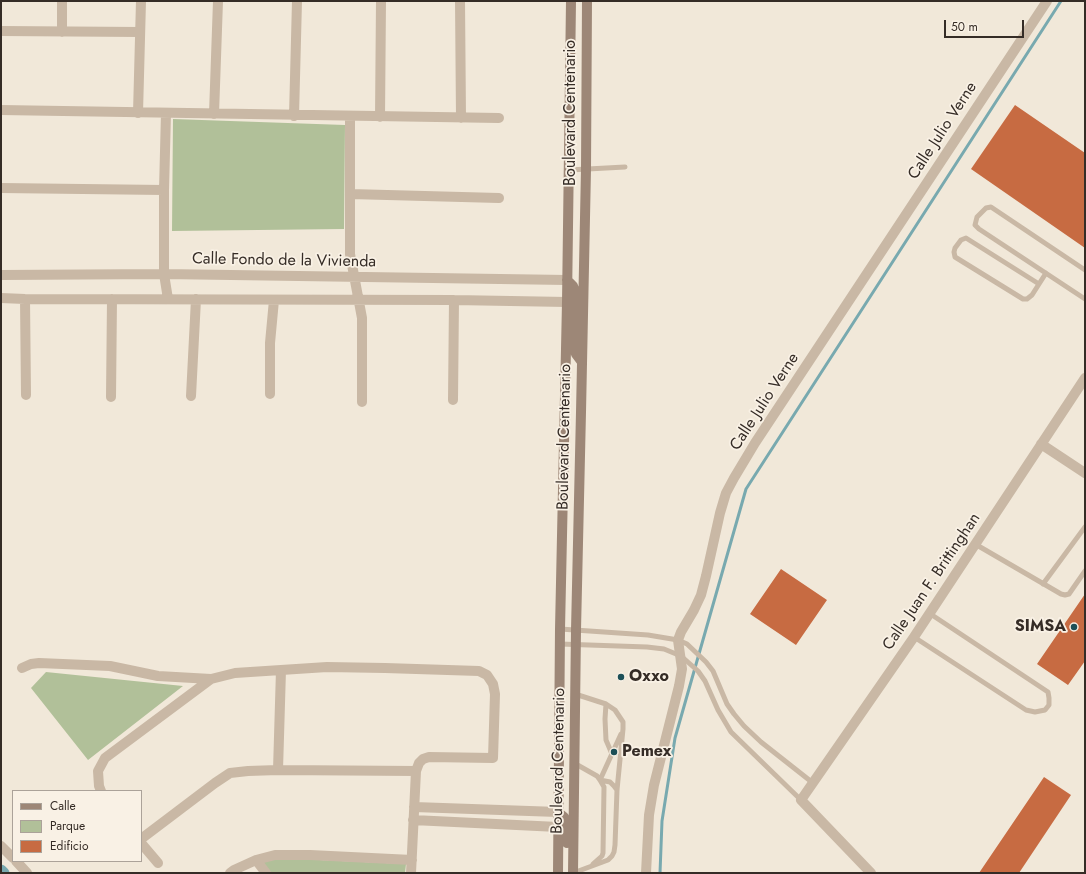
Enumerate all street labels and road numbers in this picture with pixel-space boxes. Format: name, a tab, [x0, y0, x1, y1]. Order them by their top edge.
street label: Boulevard Centenario	[561, 40, 581, 186]
street label: Calle Julio Verne	[904, 79, 982, 183]
street label: Calle Fondo de la Vivienda	[192, 250, 376, 272]
street label: Calle Julio Verne	[726, 350, 804, 454]
street label: Boulevard Centenario	[554, 364, 576, 510]
street label: Calle Juan F. Brittinghan	[879, 510, 985, 654]
street label: Boulevard Centenario	[548, 688, 570, 834]

